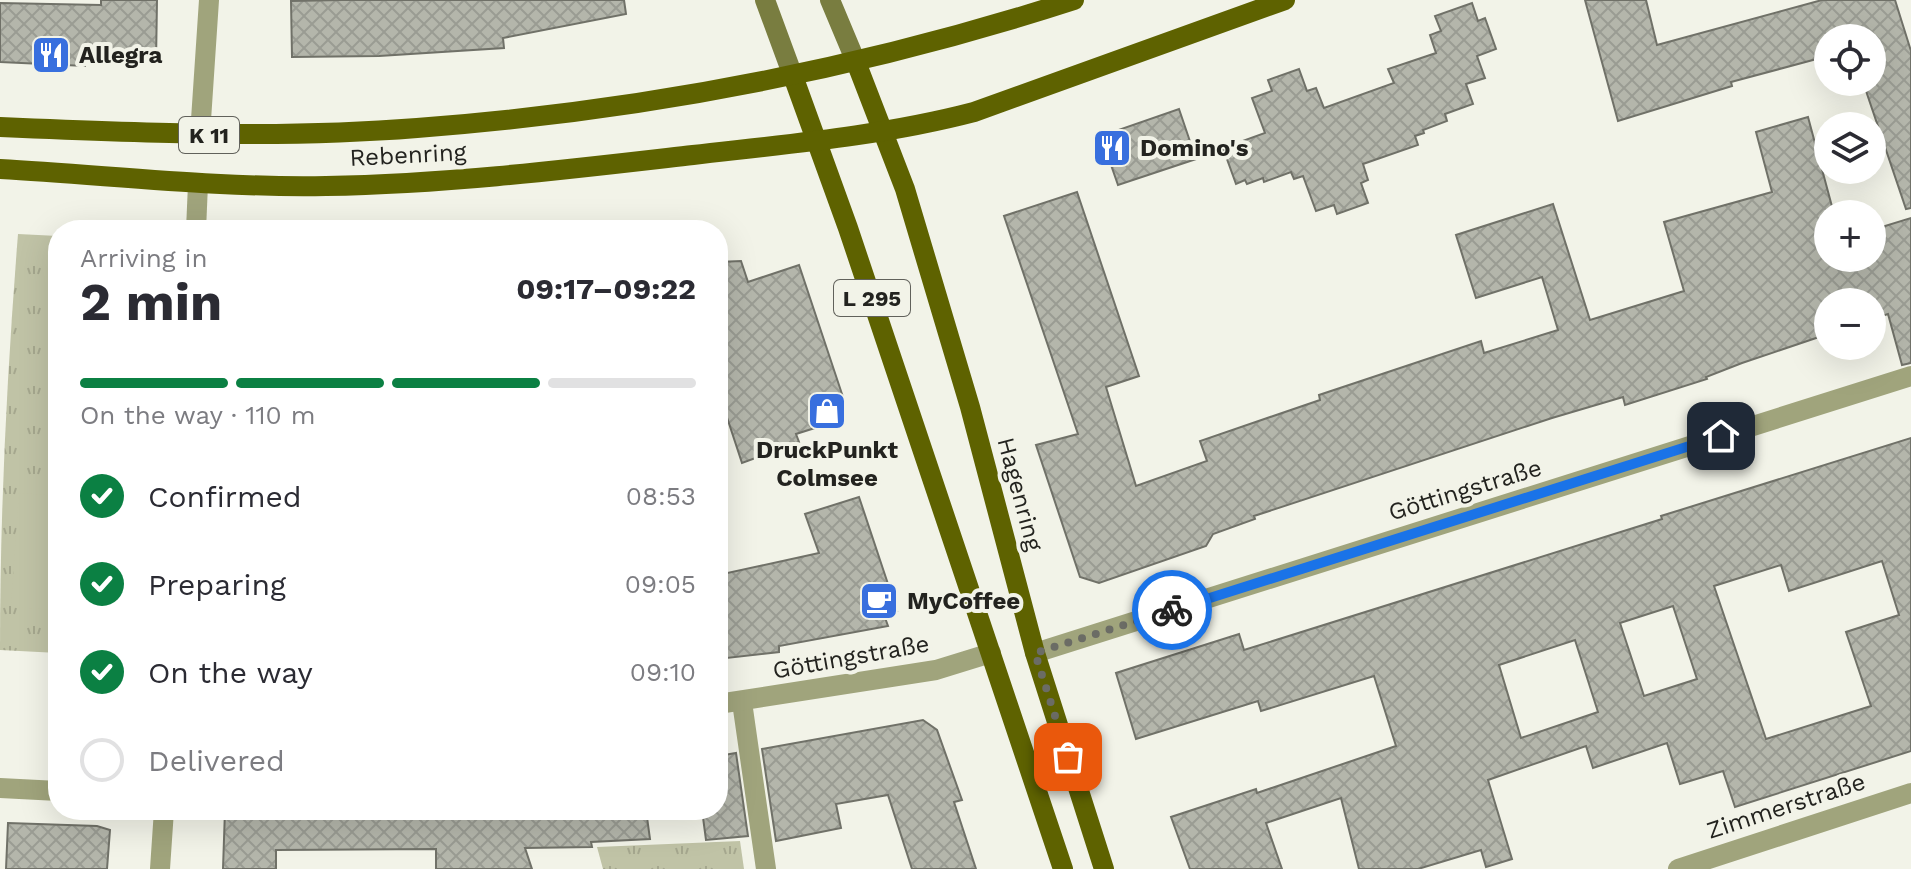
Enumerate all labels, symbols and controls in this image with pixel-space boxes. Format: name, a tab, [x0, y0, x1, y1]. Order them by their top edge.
map controls	[1814, 24, 1886, 360]
button: locate	[1814, 24, 1886, 96]
restaurant icon: Allegra	[30, 34, 72, 76]
place label: Allegra	[79, 41, 162, 69]
button: layers	[1814, 112, 1886, 184]
road number: K 11	[179, 117, 239, 153]
restaurant icon: Domino's	[1091, 127, 1133, 169]
place label: Domino's	[1140, 134, 1249, 162]
street label: Rebenring	[349, 138, 467, 172]
button: +	[1814, 200, 1886, 272]
text: Arriving in	[80, 243, 208, 273]
text: 09:17–09:22	[516, 271, 696, 306]
text: 2 min	[80, 272, 222, 333]
road number: L 295	[834, 280, 910, 316]
button: −	[1814, 288, 1886, 360]
shop icon: DruckPunkt Colmsee	[806, 390, 848, 432]
text: On the way · 110 m	[80, 400, 315, 430]
pin	[1687, 402, 1755, 470]
icon: home	[1699, 414, 1743, 458]
street label: Hagenring	[991, 434, 1049, 554]
place label: DruckPunkt Colmsee	[756, 436, 899, 492]
street label: Göttingstraße	[1385, 453, 1545, 527]
icon: check	[80, 474, 124, 518]
text: Confirmed	[148, 479, 302, 514]
text: 08:53	[626, 481, 696, 511]
icon: check	[80, 562, 124, 606]
text: Preparing	[148, 567, 286, 602]
text: 09:05	[625, 569, 696, 599]
courier	[1132, 570, 1212, 650]
cafe icon: MyCoffee	[858, 580, 900, 622]
place label: MyCoffee	[907, 587, 1020, 615]
icon: bike	[1150, 588, 1194, 632]
street label: Göttingstraße	[770, 629, 932, 685]
icon: check	[80, 650, 124, 694]
text: On the way	[148, 655, 313, 690]
text: 09:10	[630, 657, 696, 687]
pin	[1034, 723, 1102, 791]
icon: bag	[1046, 735, 1090, 779]
text: Delivered	[148, 743, 285, 778]
street label: Zimmerstraße	[1703, 767, 1869, 845]

